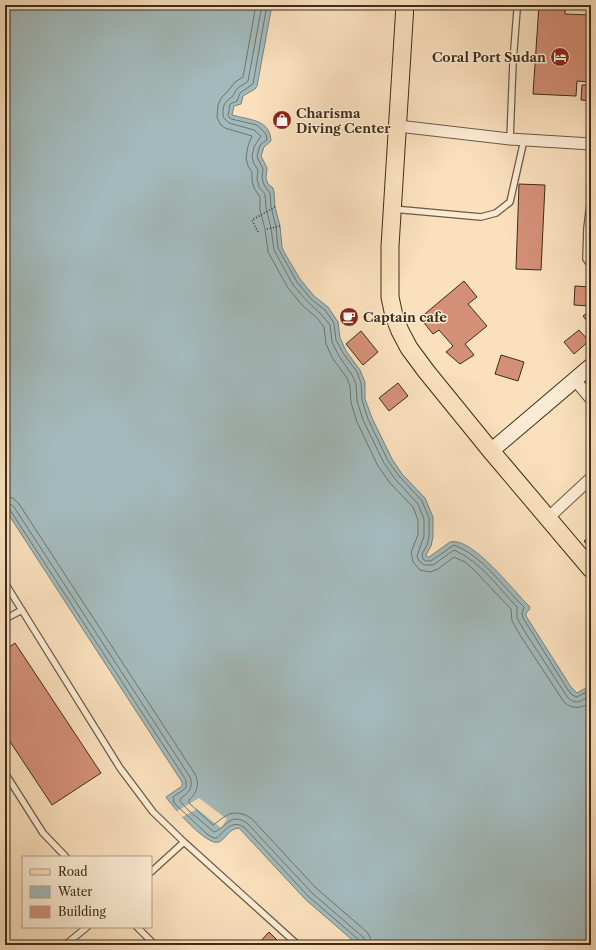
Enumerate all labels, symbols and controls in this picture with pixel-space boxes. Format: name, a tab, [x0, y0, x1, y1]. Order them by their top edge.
hotel icon: Coral Port Sudan	[549, 46, 571, 68]
place label: Coral Port Sudan	[432, 49, 546, 65]
place label: Charisma Diving Center	[296, 105, 391, 136]
shop icon: Charisma Diving Center	[271, 109, 293, 131]
cafe icon: Captain cafe	[338, 306, 360, 328]
place label: Captain cafe	[363, 309, 447, 325]
legend	[22, 856, 152, 928]
text: Road	[58, 864, 88, 879]
text: Water	[57, 884, 92, 899]
text: Building	[58, 904, 106, 919]

